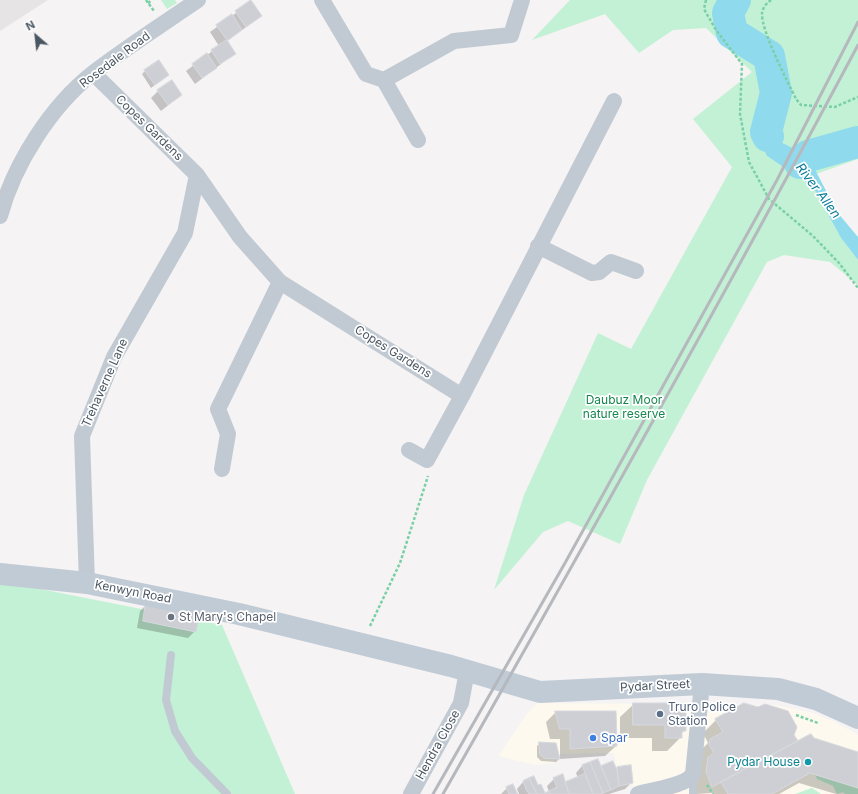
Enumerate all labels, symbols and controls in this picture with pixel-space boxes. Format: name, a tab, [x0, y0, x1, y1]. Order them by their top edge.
north arrow	[16, 16, 56, 56]
text: N	[23, 17, 37, 34]
street label: Rosedale Road	[77, 29, 153, 91]
street label: Copes Gardens	[112, 92, 186, 164]
water label: River Allen	[792, 160, 844, 222]
street label: Copes Gardens	[352, 323, 434, 381]
street label: Trehaverne Lane	[79, 337, 131, 429]
park label: Daubuz Moor nature reserve	[583, 393, 665, 421]
street label: Kenwyn Road	[94, 578, 172, 606]
place label: St Mary's Chapel	[179, 610, 276, 624]
marker: St Mary's Chapel	[166, 612, 176, 622]
street label: Pydar Street	[620, 677, 690, 695]
place label: Truro Police Station	[668, 700, 736, 728]
street label: Hendra Close	[413, 708, 463, 782]
marker: Truro Police Station	[655, 709, 665, 719]
place label: Spar	[601, 731, 627, 745]
marker: Spar	[588, 733, 598, 743]
place label: Pydar House	[727, 755, 800, 769]
marker: Pydar House	[803, 757, 813, 767]

